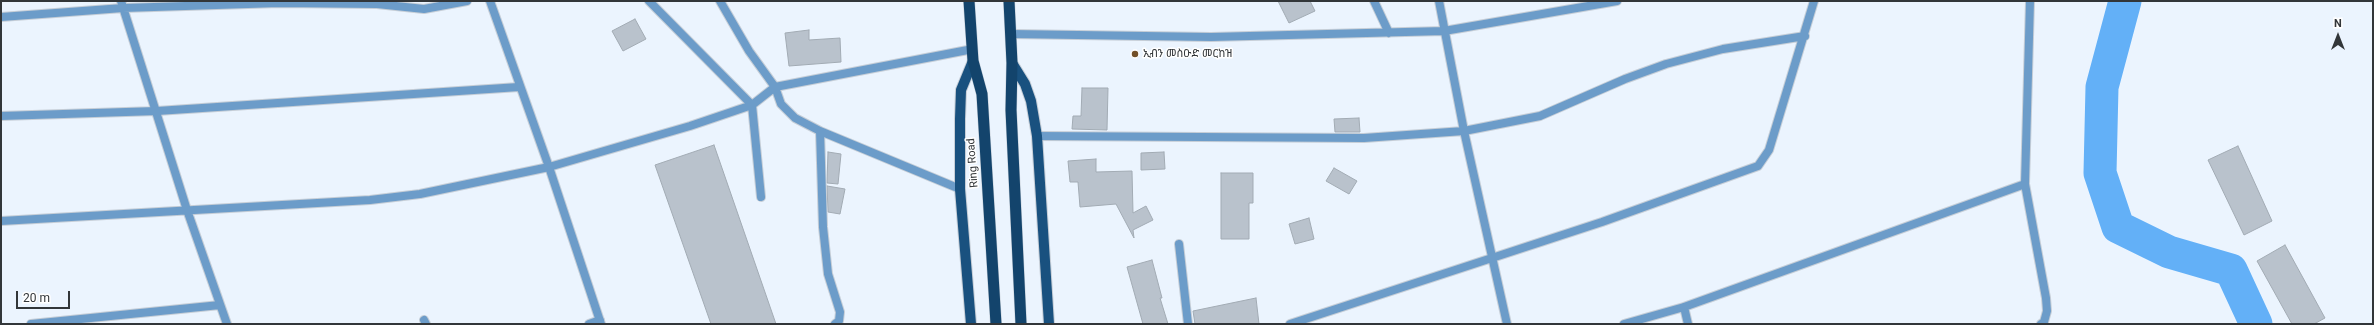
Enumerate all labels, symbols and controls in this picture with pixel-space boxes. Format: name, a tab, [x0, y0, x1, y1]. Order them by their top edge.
north arrow	[2318, 16, 2358, 56]
text: N	[2334, 17, 2342, 30]
place label: ኢብን መስዑድ መርከዝ	[1143, 47, 1232, 61]
marker: ኢብን መስዑድ መርከዝ	[1130, 49, 1140, 59]
street label: Ring Road	[965, 138, 981, 188]
scale bar	[18, 283, 72, 309]
text: 20 m	[23, 291, 50, 305]

